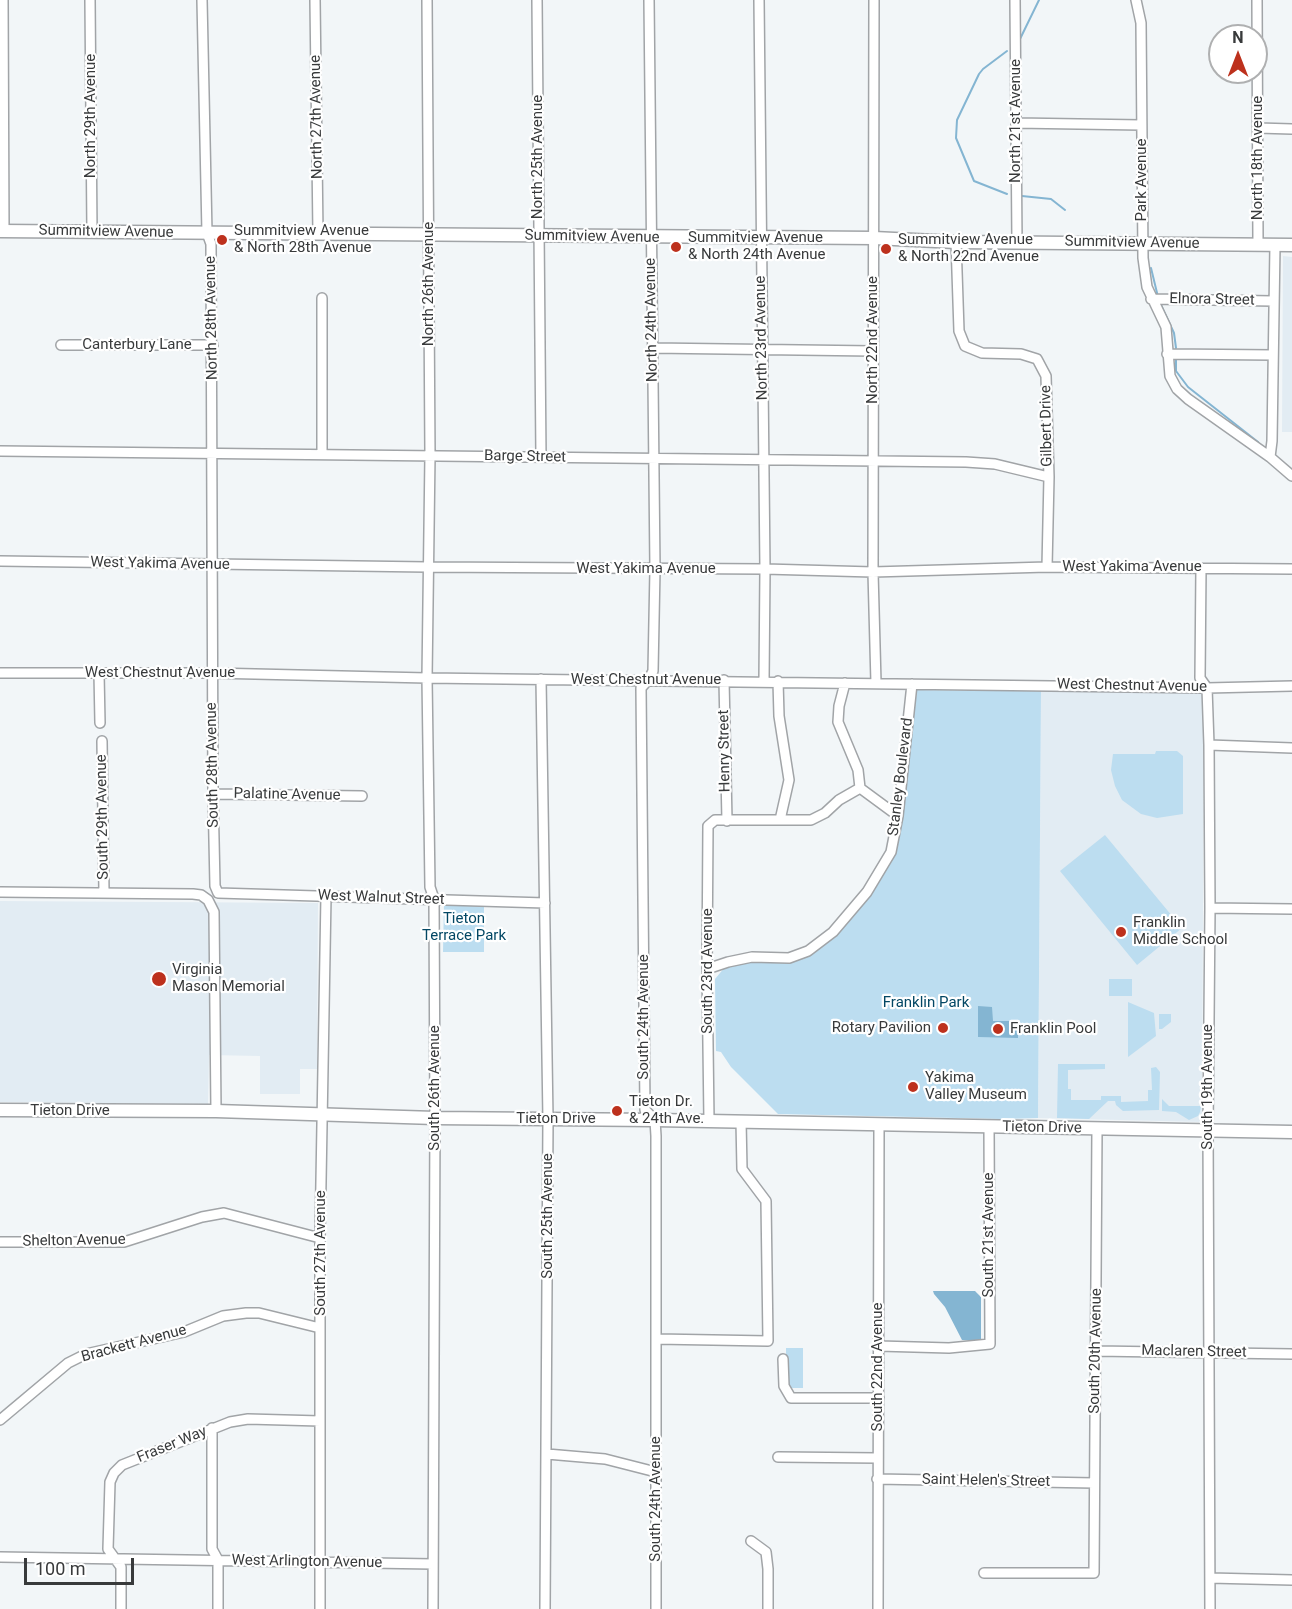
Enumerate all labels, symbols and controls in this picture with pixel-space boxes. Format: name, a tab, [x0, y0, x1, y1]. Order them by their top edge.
north arrow	[1208, 24, 1268, 84]
text: N	[1232, 28, 1244, 47]
street label: North 29th Avenue	[82, 54, 100, 178]
street label: North 27th Avenue	[307, 55, 327, 179]
street label: North 21st Avenue	[1007, 59, 1025, 183]
street label: North 25th Avenue	[529, 95, 547, 219]
street label: North 18th Avenue	[1249, 96, 1267, 220]
street label: Park Avenue	[1133, 139, 1151, 221]
street label: Summitview Avenue	[38, 222, 174, 242]
place label: Summitview Avenue & North 28th Avenue	[234, 222, 371, 257]
street label: North 26th Avenue	[420, 222, 438, 346]
street label: Summitview Avenue	[524, 227, 660, 247]
place label: Summitview Avenue & North 24th Avenue	[688, 229, 825, 264]
place label: Summitview Avenue & North 22nd Avenue	[898, 231, 1039, 266]
marker: Summitview Avenue & North 28th Avenue	[215, 233, 229, 247]
street label: Summitview Avenue	[1064, 233, 1200, 253]
marker: Summitview Avenue & North 24th Avenue	[669, 240, 683, 254]
marker: Summitview Avenue & North 22nd Avenue	[879, 242, 893, 256]
street label: North 28th Avenue	[202, 256, 222, 380]
street label: North 24th Avenue	[642, 258, 662, 382]
street label: North 23rd Avenue	[752, 276, 772, 400]
street label: North 22nd Avenue	[864, 276, 882, 404]
street label: Elnora Street	[1169, 290, 1255, 310]
street label: Canterbury Lane	[82, 336, 192, 354]
street label: Gilbert Drive	[1037, 385, 1057, 467]
street label: Barge Street	[484, 447, 566, 467]
street label: West Yakima Avenue	[90, 554, 230, 574]
street label: West Yakima Avenue	[1062, 558, 1202, 576]
street label: West Yakima Avenue	[576, 560, 716, 578]
street label: West Chestnut Avenue	[85, 664, 235, 682]
street label: West Chestnut Avenue	[571, 671, 721, 689]
street label: West Chestnut Avenue	[1057, 676, 1207, 696]
street label: South 28th Avenue	[203, 702, 223, 828]
street label: Henry Street	[715, 710, 735, 792]
street label: Stanley Boulevard	[885, 717, 917, 837]
street label: South 29th Avenue	[93, 754, 113, 880]
street label: Palatine Avenue	[233, 785, 341, 805]
street label: West Walnut Street	[317, 887, 445, 909]
street label: South 23rd Avenue	[699, 908, 717, 1034]
park label: Tieton Terrace Park	[422, 910, 506, 945]
place label: Franklin Middle School	[1133, 914, 1228, 949]
marker: Franklin Middle School	[1114, 925, 1128, 939]
street label: South 24th Avenue	[635, 954, 653, 1080]
place label: Virginia Mason Memorial	[172, 961, 285, 996]
marker: Virginia Mason Memorial	[150, 970, 168, 988]
park label: Franklin Park	[883, 994, 969, 1012]
place label: Rotary Pavilion	[832, 1019, 931, 1037]
place label: Franklin Pool	[1010, 1020, 1096, 1038]
marker: Rotary Pavilion	[936, 1021, 950, 1035]
marker: Franklin Pool	[991, 1022, 1005, 1036]
street label: South 19th Avenue	[1199, 1024, 1217, 1150]
street label: South 26th Avenue	[426, 1025, 444, 1151]
place label: Yakima Valley Museum	[925, 1069, 1027, 1104]
marker: Yakima Valley Museum	[906, 1080, 920, 1094]
place label: Tieton Dr. & 24th Ave.	[629, 1093, 704, 1128]
street label: Tieton Drive	[30, 1102, 110, 1120]
marker: Tieton Dr. & 24th Ave.	[610, 1104, 624, 1118]
street label: Tieton Drive	[516, 1110, 596, 1128]
street label: Tieton Drive	[1002, 1118, 1082, 1138]
street label: South 25th Avenue	[539, 1153, 557, 1279]
street label: South 21st Avenue	[980, 1173, 998, 1297]
street label: South 27th Avenue	[312, 1190, 330, 1316]
street label: Shelton Avenue	[22, 1231, 126, 1251]
street label: South 20th Avenue	[1086, 1288, 1106, 1414]
street label: South 22nd Avenue	[869, 1303, 887, 1431]
street label: Brackett Avenue	[79, 1321, 189, 1367]
street label: Maclaren Street	[1141, 1342, 1247, 1362]
street label: Fraser Way	[134, 1423, 210, 1467]
street label: South 24th Avenue	[647, 1436, 665, 1562]
street label: Saint Helen's Street	[922, 1471, 1050, 1491]
scale bar	[27, 1546, 136, 1584]
street label: West Arlington Avenue	[232, 1552, 382, 1572]
text: 100 m	[35, 1558, 86, 1579]

